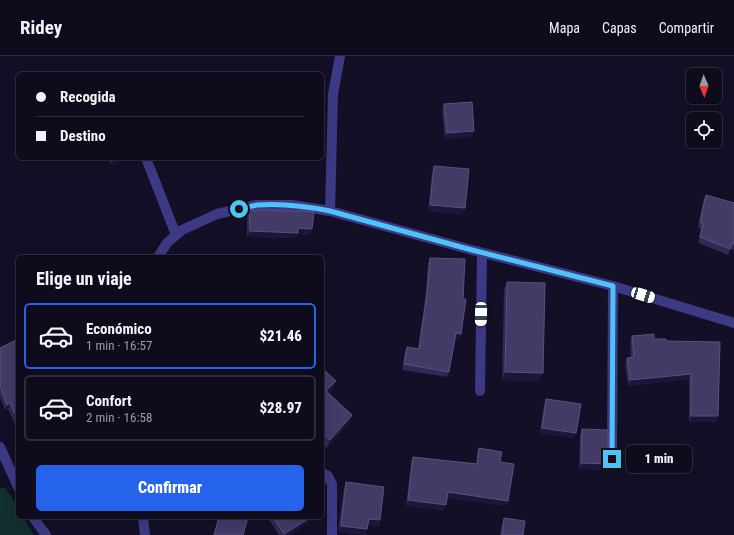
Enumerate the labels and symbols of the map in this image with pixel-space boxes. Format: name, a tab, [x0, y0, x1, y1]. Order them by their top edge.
north arrow	[686, 68, 722, 104]
route start	[230, 200, 248, 218]
car	[630, 286, 656, 304]
car	[475, 302, 487, 326]
callout: 1 min	[626, 445, 692, 473]
route end	[603, 450, 621, 468]

